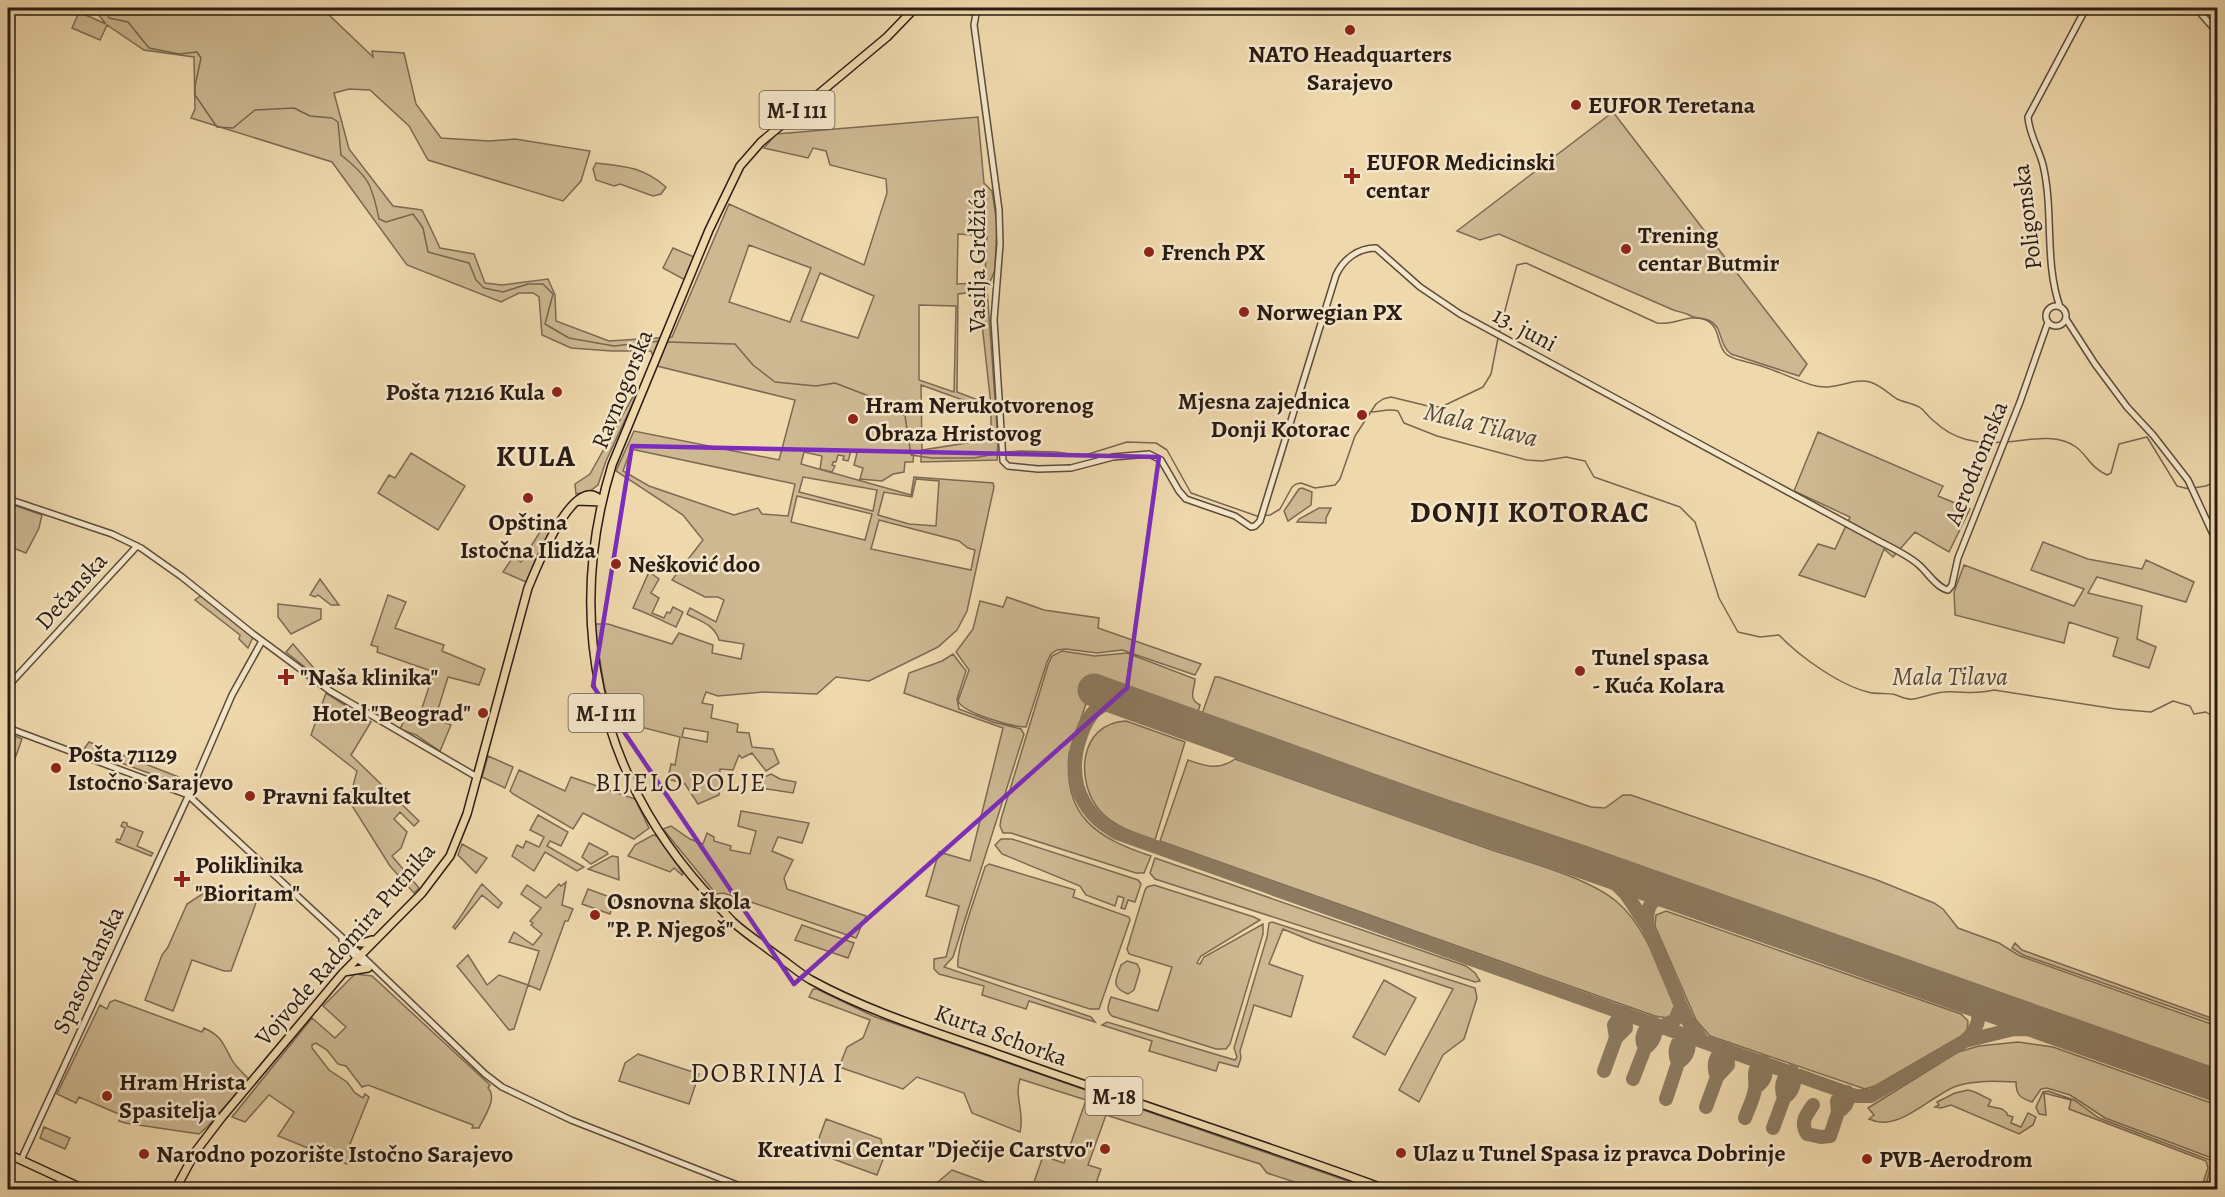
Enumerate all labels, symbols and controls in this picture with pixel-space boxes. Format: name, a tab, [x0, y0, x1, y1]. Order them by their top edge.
marker: NATO Headquarters Sarajevo	[1343, 23, 1357, 37]
place label: NATO Headquarters Sarajevo	[1248, 38, 1452, 98]
place label: EUFOR Teretana	[1588, 89, 1756, 121]
road number: M-I 111	[760, 91, 834, 129]
marker: EUFOR Teretana	[1569, 98, 1583, 112]
place label: EUFOR Medicinski centar	[1366, 146, 1555, 206]
street label: Poligonska	[2005, 162, 2049, 272]
marker: EUFOR Medicinski centar	[1343, 167, 1361, 185]
street label: Vasilja Grdžića	[961, 187, 993, 333]
place label: Trening centar Butmir	[1638, 219, 1779, 279]
place label: French PX	[1161, 236, 1266, 268]
marker: Trening centar Butmir	[1619, 242, 1633, 256]
marker: French PX	[1142, 245, 1156, 259]
place label: Norwegian PX	[1256, 296, 1403, 328]
street label: 13. juni	[1487, 299, 1563, 359]
marker: Norwegian PX	[1237, 305, 1251, 319]
street label: Ravnogorska	[584, 324, 661, 453]
place label: Pošta 71216 Kula	[385, 376, 545, 408]
marker: Pošta 71216 Kula	[550, 385, 564, 399]
place label: Mjesna zajednica Donji Kotorac	[1178, 385, 1350, 445]
place label: Hram Nerukotvorenog Obraza Hristovog	[865, 389, 1095, 449]
water label: Mala Tilava	[1420, 393, 1541, 456]
street label: Aerodromska	[1936, 395, 2016, 531]
marker: Mjesna zajednica Donji Kotorac	[1355, 408, 1369, 422]
marker: Hram Nerukotvorenog Obraza Hristovog	[846, 412, 860, 426]
district label: KULA	[496, 436, 576, 476]
marker: Opština Istočna Ilidža	[521, 491, 535, 505]
district label: DONJI KOTORAC	[1410, 492, 1650, 532]
place label: Opština Istočna Ilidža	[460, 506, 597, 566]
street label: Dečanska	[28, 545, 115, 637]
place label: Nešković doo	[628, 548, 760, 580]
marker: Nešković doo	[609, 557, 623, 571]
place label: Tunel spasa - Kuća Kolara	[1592, 641, 1725, 701]
water label: Mala Tilava	[1892, 659, 2008, 694]
place label: "Naša klinika"	[300, 661, 438, 693]
marker: Tunel spasa - Kuća Kolara	[1573, 664, 1587, 678]
marker: "Naša klinika"	[277, 668, 295, 686]
road number: M-I 111	[568, 694, 644, 732]
place label: Hotel "Beograd"	[312, 697, 471, 729]
marker: Hotel "Beograd"	[476, 706, 490, 720]
place label: Pošta 71129 Istočno Sarajevo	[68, 738, 233, 798]
marker: Pošta 71129 Istočno Sarajevo	[49, 761, 63, 775]
district label: BIJELO POLJE	[595, 765, 767, 800]
place label: Pravni fakultet	[262, 780, 411, 812]
marker: Pravni fakultet	[243, 789, 257, 803]
street label: Vojvode Radomira Putnika	[247, 835, 443, 1053]
place label: Poliklinika "Bioritam"	[195, 849, 304, 909]
marker: Poliklinika "Bioritam"	[173, 870, 191, 888]
place label: Osnovna škola "P. P. Njegoš"	[607, 885, 751, 945]
street label: Spasovdanska	[44, 900, 132, 1039]
marker: Osnovna škola "P. P. Njegoš"	[588, 908, 602, 922]
street label: Kurta Schorka	[930, 996, 1073, 1074]
district label: DOBRINJA I	[690, 1055, 844, 1091]
place label: Hram Hrista Spasitelja	[119, 1066, 247, 1126]
road number: M-18	[1086, 1077, 1142, 1115]
marker: Hram Hrista Spasitelja	[100, 1089, 114, 1103]
place label: Kreativni Centar "Dječije Carstvo"	[757, 1133, 1093, 1165]
place label: Ulaz u Tunel Spasa iz pravca Dobrinje	[1413, 1137, 1786, 1169]
place label: Narodno pozorište Istočno Sarajevo	[156, 1138, 513, 1170]
marker: Kreativni Centar "Dječije Carstvo"	[1098, 1142, 1112, 1156]
place label: PVB-Aerodrom	[1879, 1143, 2033, 1175]
marker: Ulaz u Tunel Spasa iz pravca Dobrinje	[1394, 1146, 1408, 1160]
marker: Narodno pozorište Istočno Sarajevo	[137, 1147, 151, 1161]
marker: PVB-Aerodrom	[1860, 1152, 1874, 1166]

